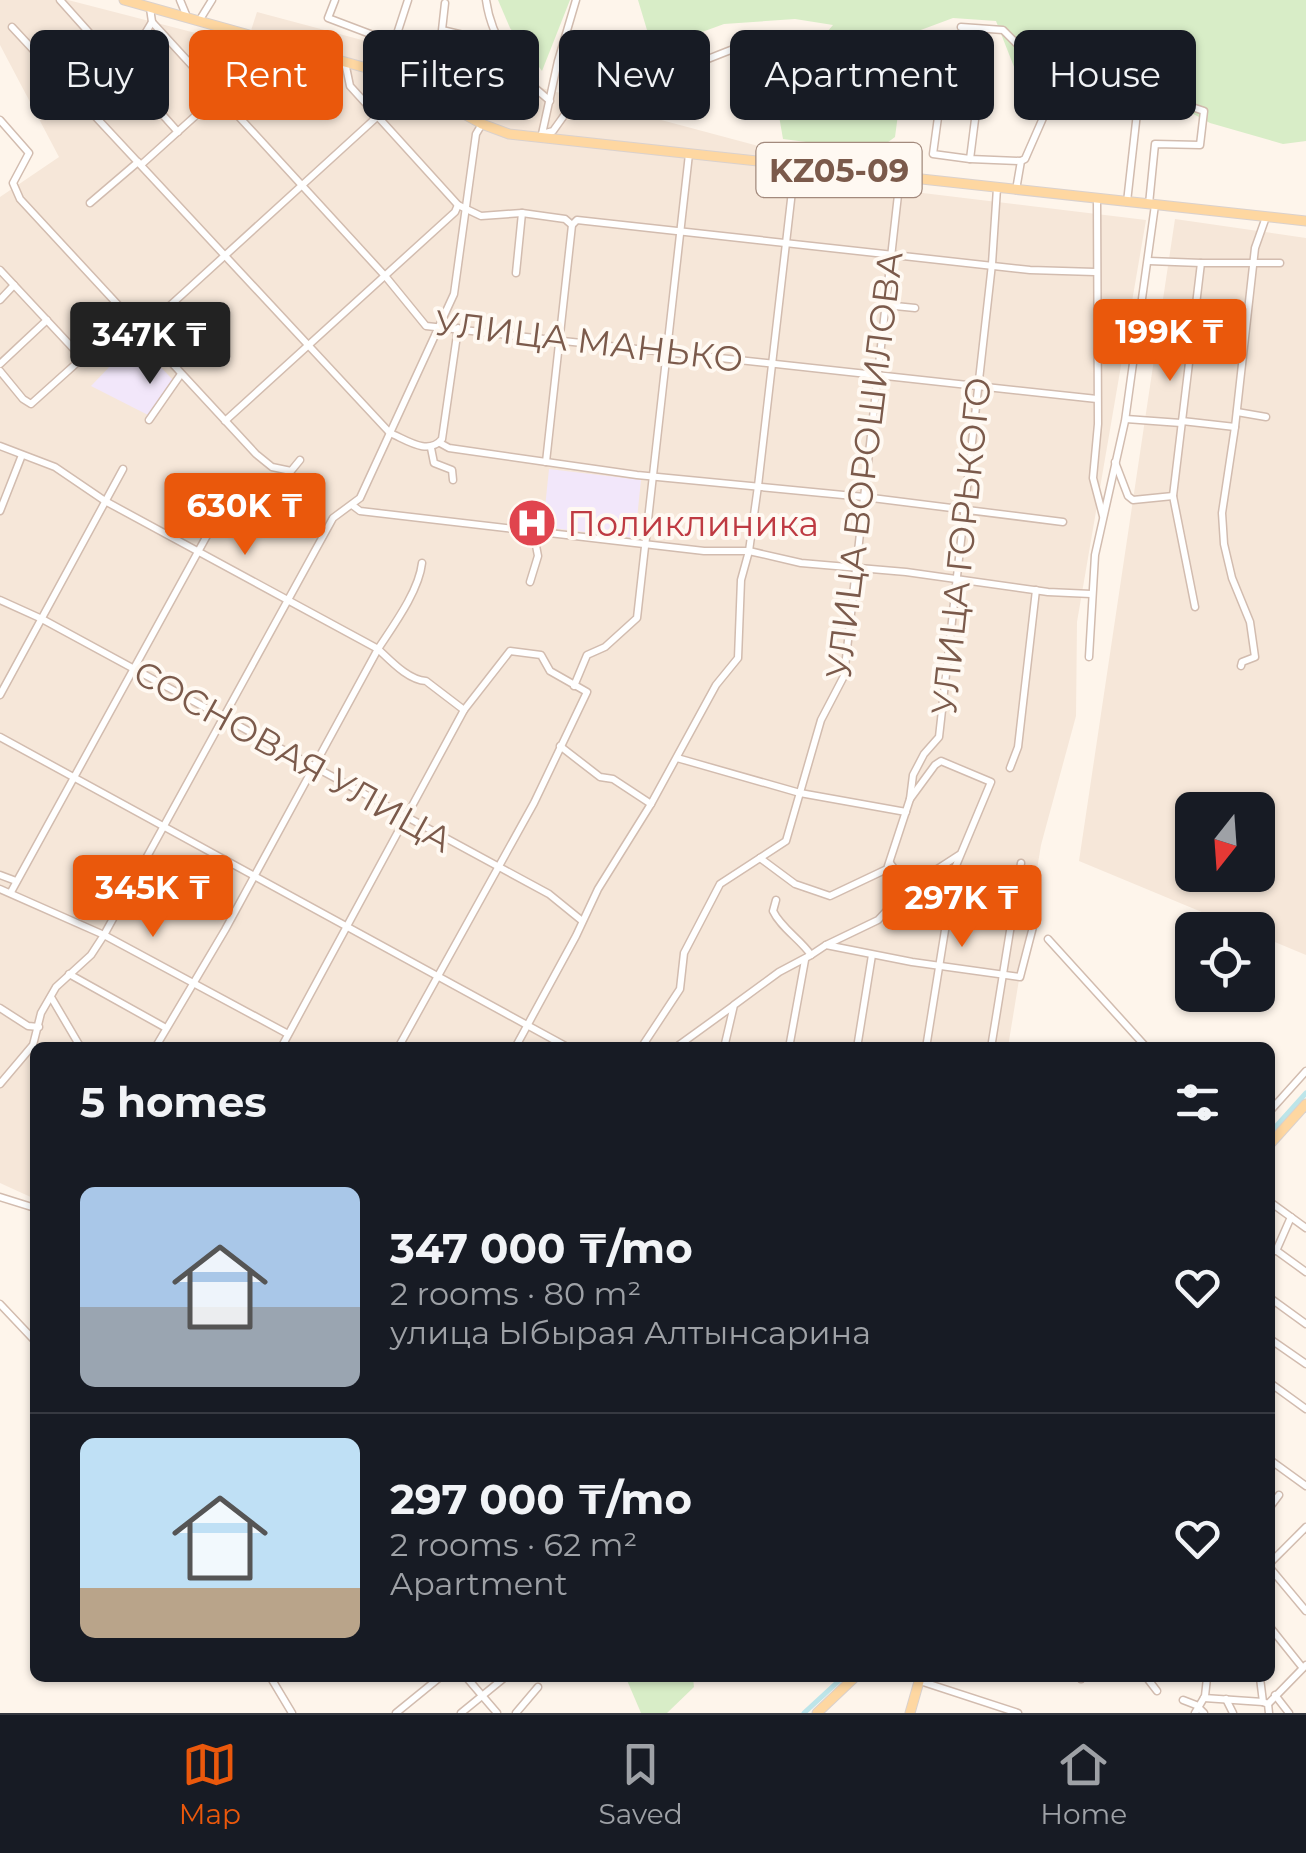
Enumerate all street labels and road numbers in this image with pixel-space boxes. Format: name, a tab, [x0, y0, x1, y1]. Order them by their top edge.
road number: KZ05-09	[756, 143, 922, 197]
street label: УЛИЦА ВОРОШИЛОВА	[816, 249, 912, 681]
street label: УЛИЦА МАНЬКО	[432, 301, 746, 381]
street label: УЛИЦА ГОРЬКОГО	[922, 375, 1000, 717]
street label: СОСНОВАЯ УЛИЦА	[126, 651, 460, 861]

